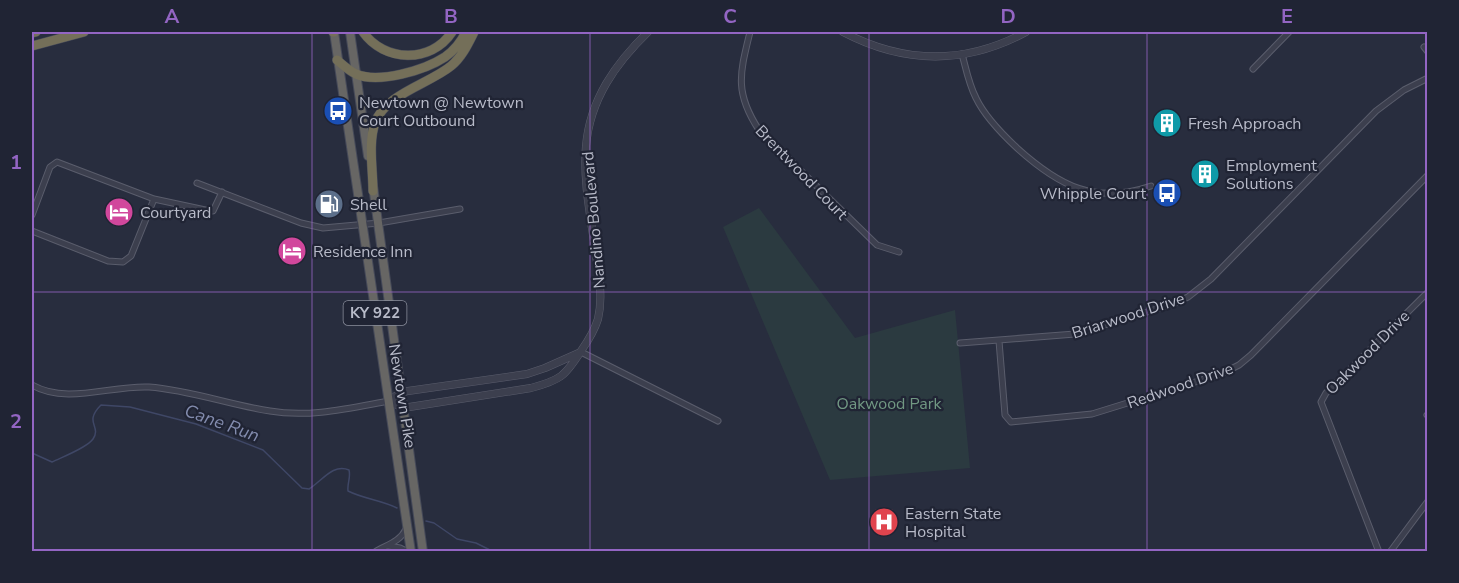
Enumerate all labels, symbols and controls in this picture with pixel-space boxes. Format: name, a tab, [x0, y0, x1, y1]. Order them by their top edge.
text: A	[165, 3, 180, 30]
text: B	[444, 3, 458, 30]
text: C	[723, 3, 737, 30]
text: D	[1000, 3, 1016, 30]
text: E	[1281, 3, 1293, 30]
place label: Newtown @ Newtown Court Outbound	[359, 92, 524, 132]
bus stop icon: Newtown @ Newtown Court Outbound	[322, 95, 354, 127]
building icon: Fresh Approach	[1151, 107, 1183, 139]
place label: Fresh Approach	[1188, 113, 1301, 135]
street label: Brentwood Court	[750, 120, 853, 225]
text: 1	[10, 149, 22, 176]
street label: Nandino Boulevard	[577, 150, 611, 290]
place label: Employment Solutions	[1226, 155, 1317, 195]
building icon: Employment Solutions	[1189, 158, 1221, 190]
bus stop icon: Whipple Court	[1151, 177, 1183, 209]
place label: Whipple Court	[1040, 183, 1146, 205]
fuel station icon: Shell	[313, 188, 345, 220]
place label: Shell	[350, 194, 387, 216]
hotel icon: Courtyard	[103, 196, 135, 228]
place label: Courtyard	[140, 202, 211, 224]
hotel icon: Residence Inn	[276, 235, 308, 267]
place label: Residence Inn	[313, 241, 413, 263]
street label: Briarwood Drive	[1069, 287, 1188, 345]
road number: KY 922	[344, 301, 406, 325]
street label: Oakwood Drive	[1321, 306, 1415, 400]
street label: Newtown Pike	[383, 343, 421, 450]
street label: Redwood Drive	[1124, 357, 1236, 414]
park label: Oakwood Park	[836, 393, 943, 415]
water label: Cane Run	[181, 398, 263, 448]
text: 2	[10, 408, 22, 435]
place label: Eastern State Hospital	[905, 503, 1001, 543]
hospital icon: Eastern State Hospital	[868, 506, 900, 538]

